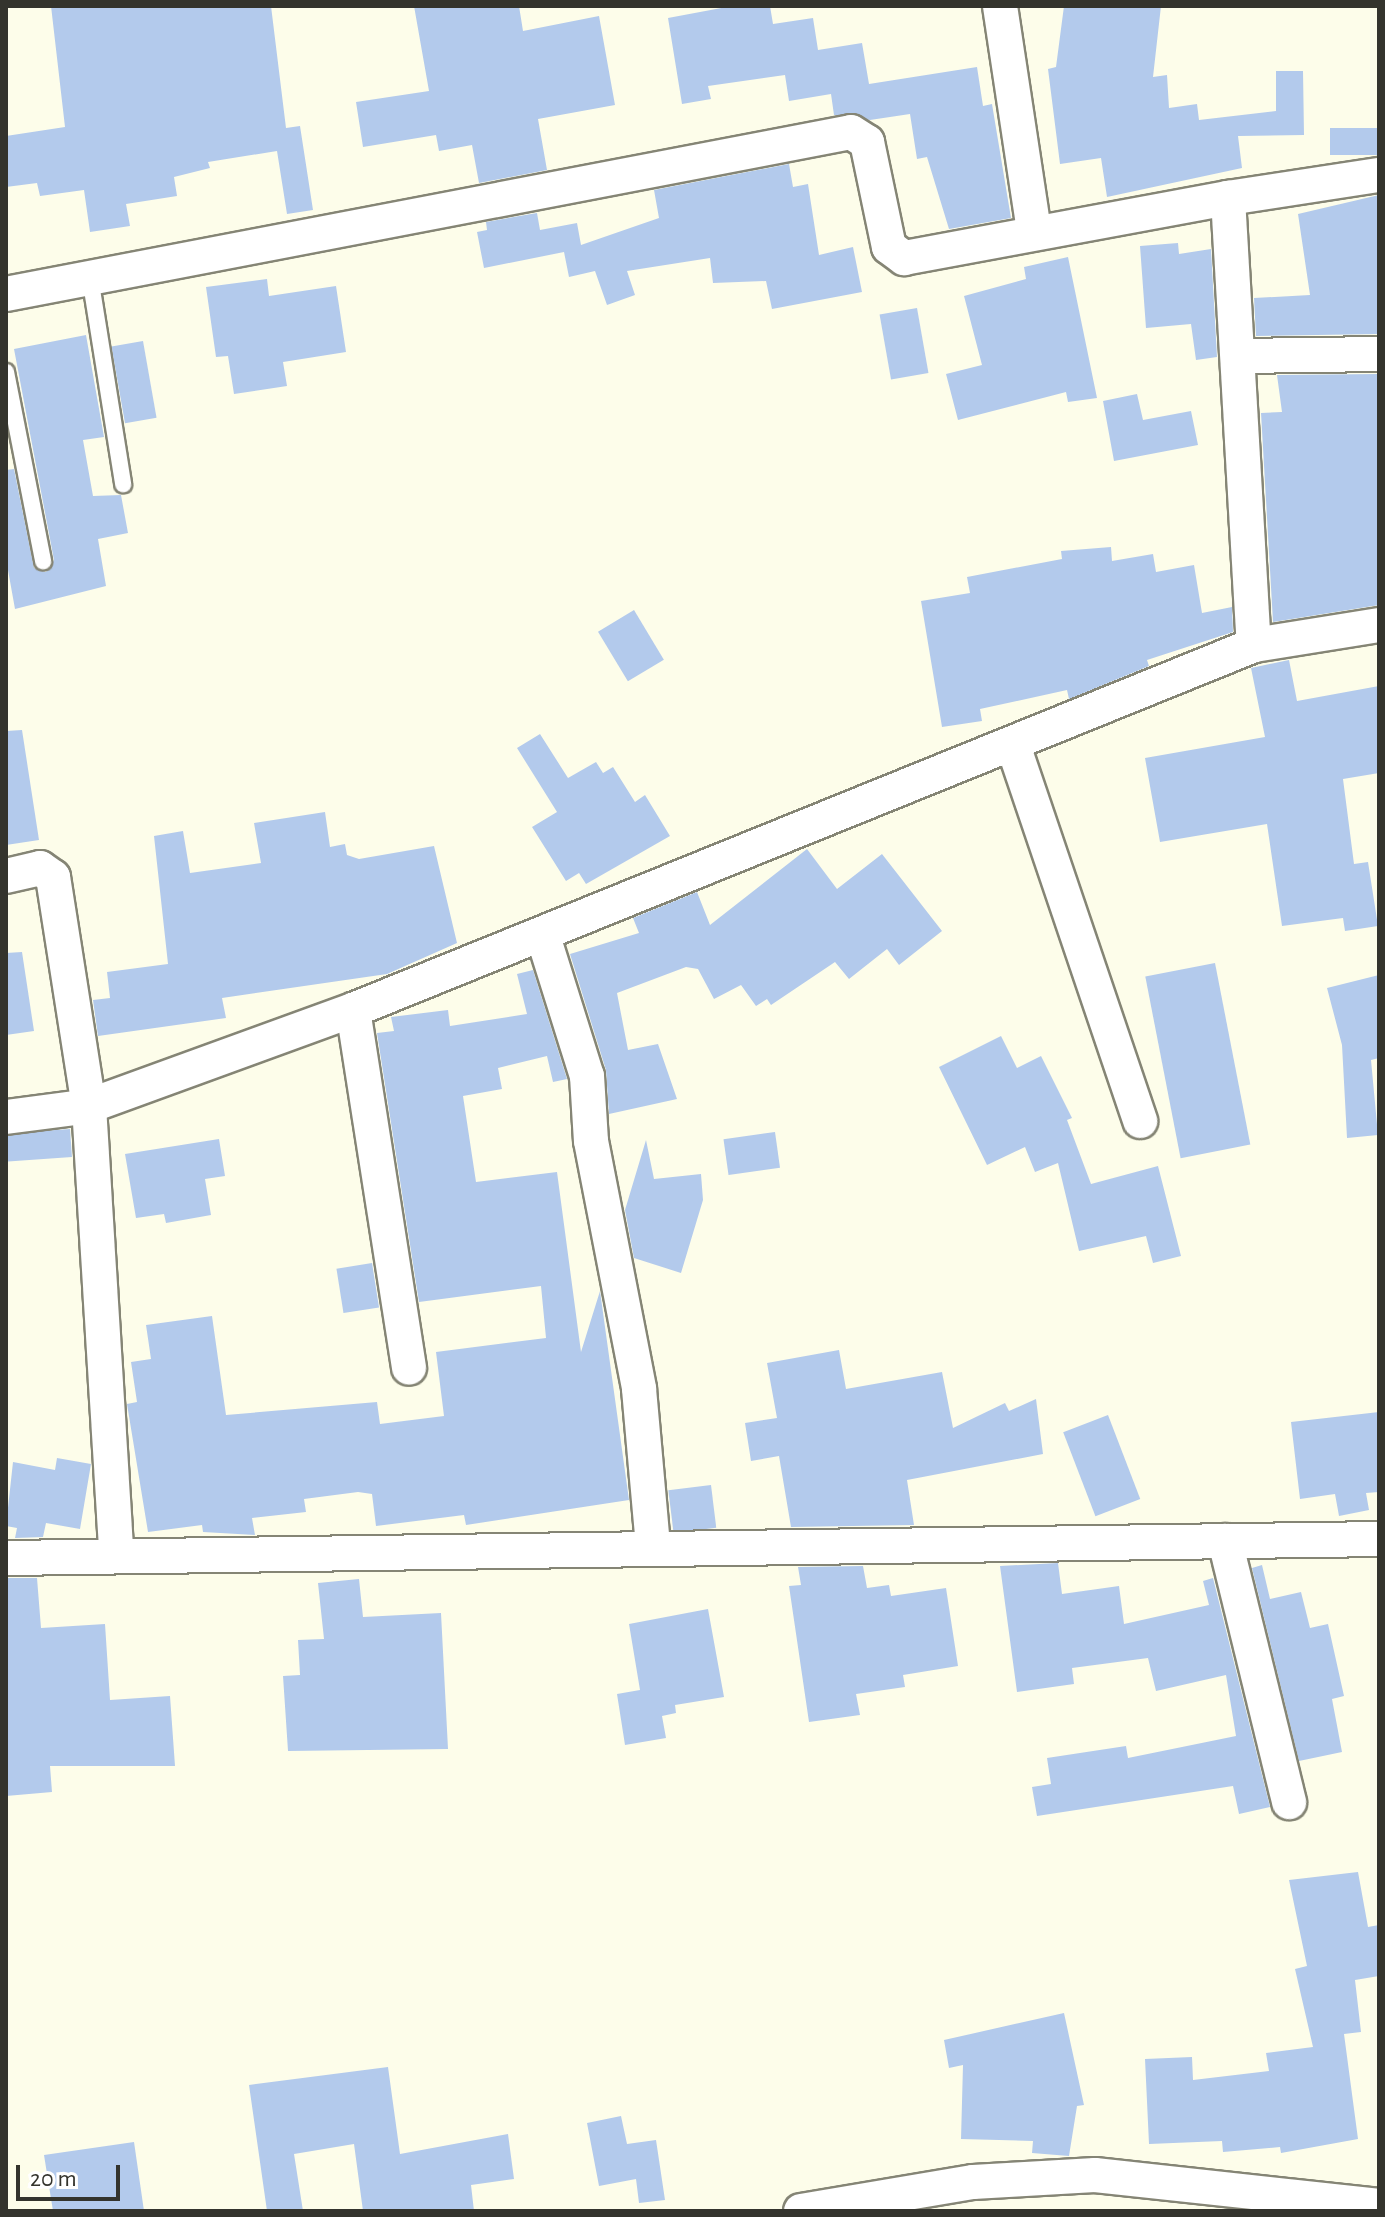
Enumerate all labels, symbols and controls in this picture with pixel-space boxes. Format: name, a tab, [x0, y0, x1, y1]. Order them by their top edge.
scale bar	[20, 2149, 124, 2199]
text: 20 m	[30, 2167, 77, 2191]

